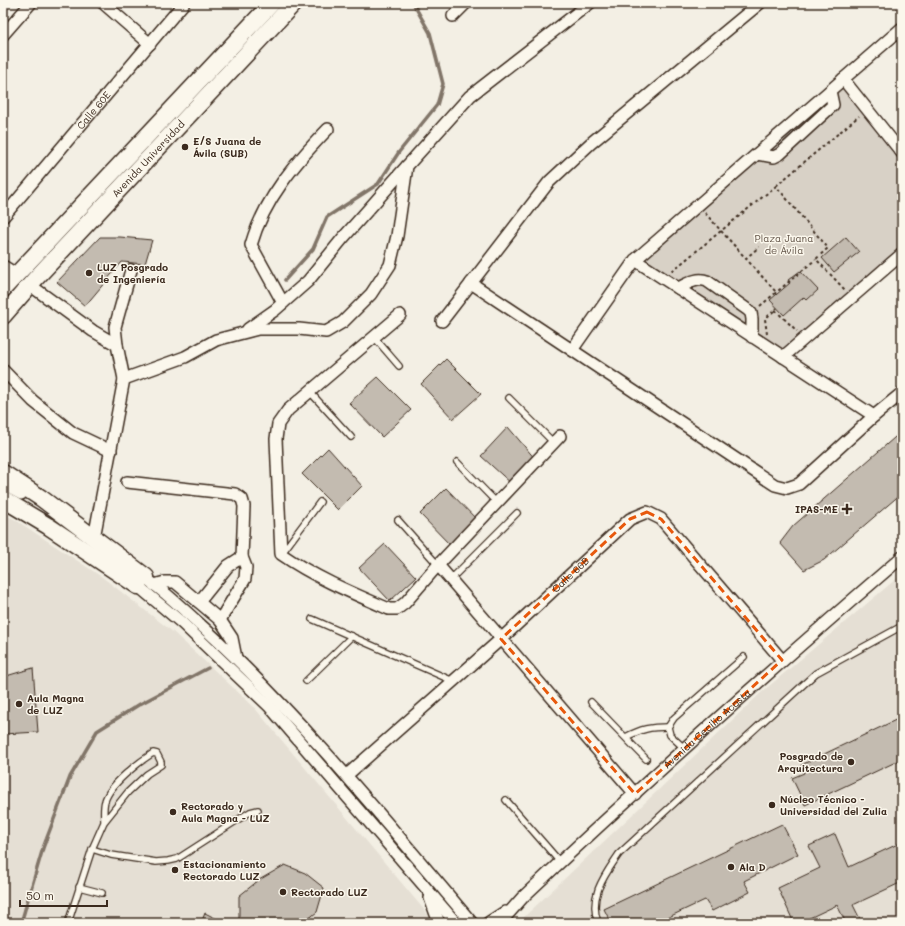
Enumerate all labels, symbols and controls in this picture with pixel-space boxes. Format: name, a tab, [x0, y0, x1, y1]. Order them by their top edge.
street label: Calle 60E	[73, 88, 114, 132]
street label: Avenida Universidad	[109, 117, 187, 200]
place label: E/S Juana de Ávila (SUB)	[193, 134, 261, 160]
marker: E/S Juana de Ávila (SUB)	[180, 142, 190, 152]
park label: Plaza Juana de Ávila	[755, 231, 813, 257]
place label: LUZ Posgrado de Ingeniería	[97, 260, 168, 286]
marker: LUZ Posgrado de Ingeniería	[84, 268, 94, 278]
place label: IPAS-ME	[795, 502, 838, 516]
marker: IPAS-ME	[841, 503, 853, 515]
street label: Calle 66B	[549, 554, 592, 595]
street label: Avenida Cecilio Acosta	[660, 686, 753, 771]
place label: Aula Magna de LUZ	[27, 691, 84, 717]
marker: Aula Magna de LUZ	[14, 699, 24, 709]
place label: Posgrado de Arquitectura	[777, 749, 843, 775]
marker: Posgrado de Arquitectura	[846, 757, 856, 767]
place label: Núcleo Técnico - Universidad del Zulia	[780, 792, 887, 818]
place label: Rectorado y Aula Magna - LUZ	[181, 799, 270, 825]
marker: Núcleo Técnico - Universidad del Zulia	[767, 800, 777, 810]
marker: Rectorado y Aula Magna - LUZ	[168, 807, 178, 817]
place label: Estacionamiento Rectorado LUZ	[183, 857, 266, 883]
place label: Ala D	[739, 860, 766, 874]
marker: Ala D	[726, 862, 736, 872]
marker: Estacionamiento Rectorado LUZ	[170, 865, 180, 875]
scale bar	[20, 882, 107, 908]
place label: Rectorado LUZ	[291, 885, 368, 899]
text: 50 m	[26, 887, 54, 903]
marker: Rectorado LUZ	[278, 887, 288, 897]

